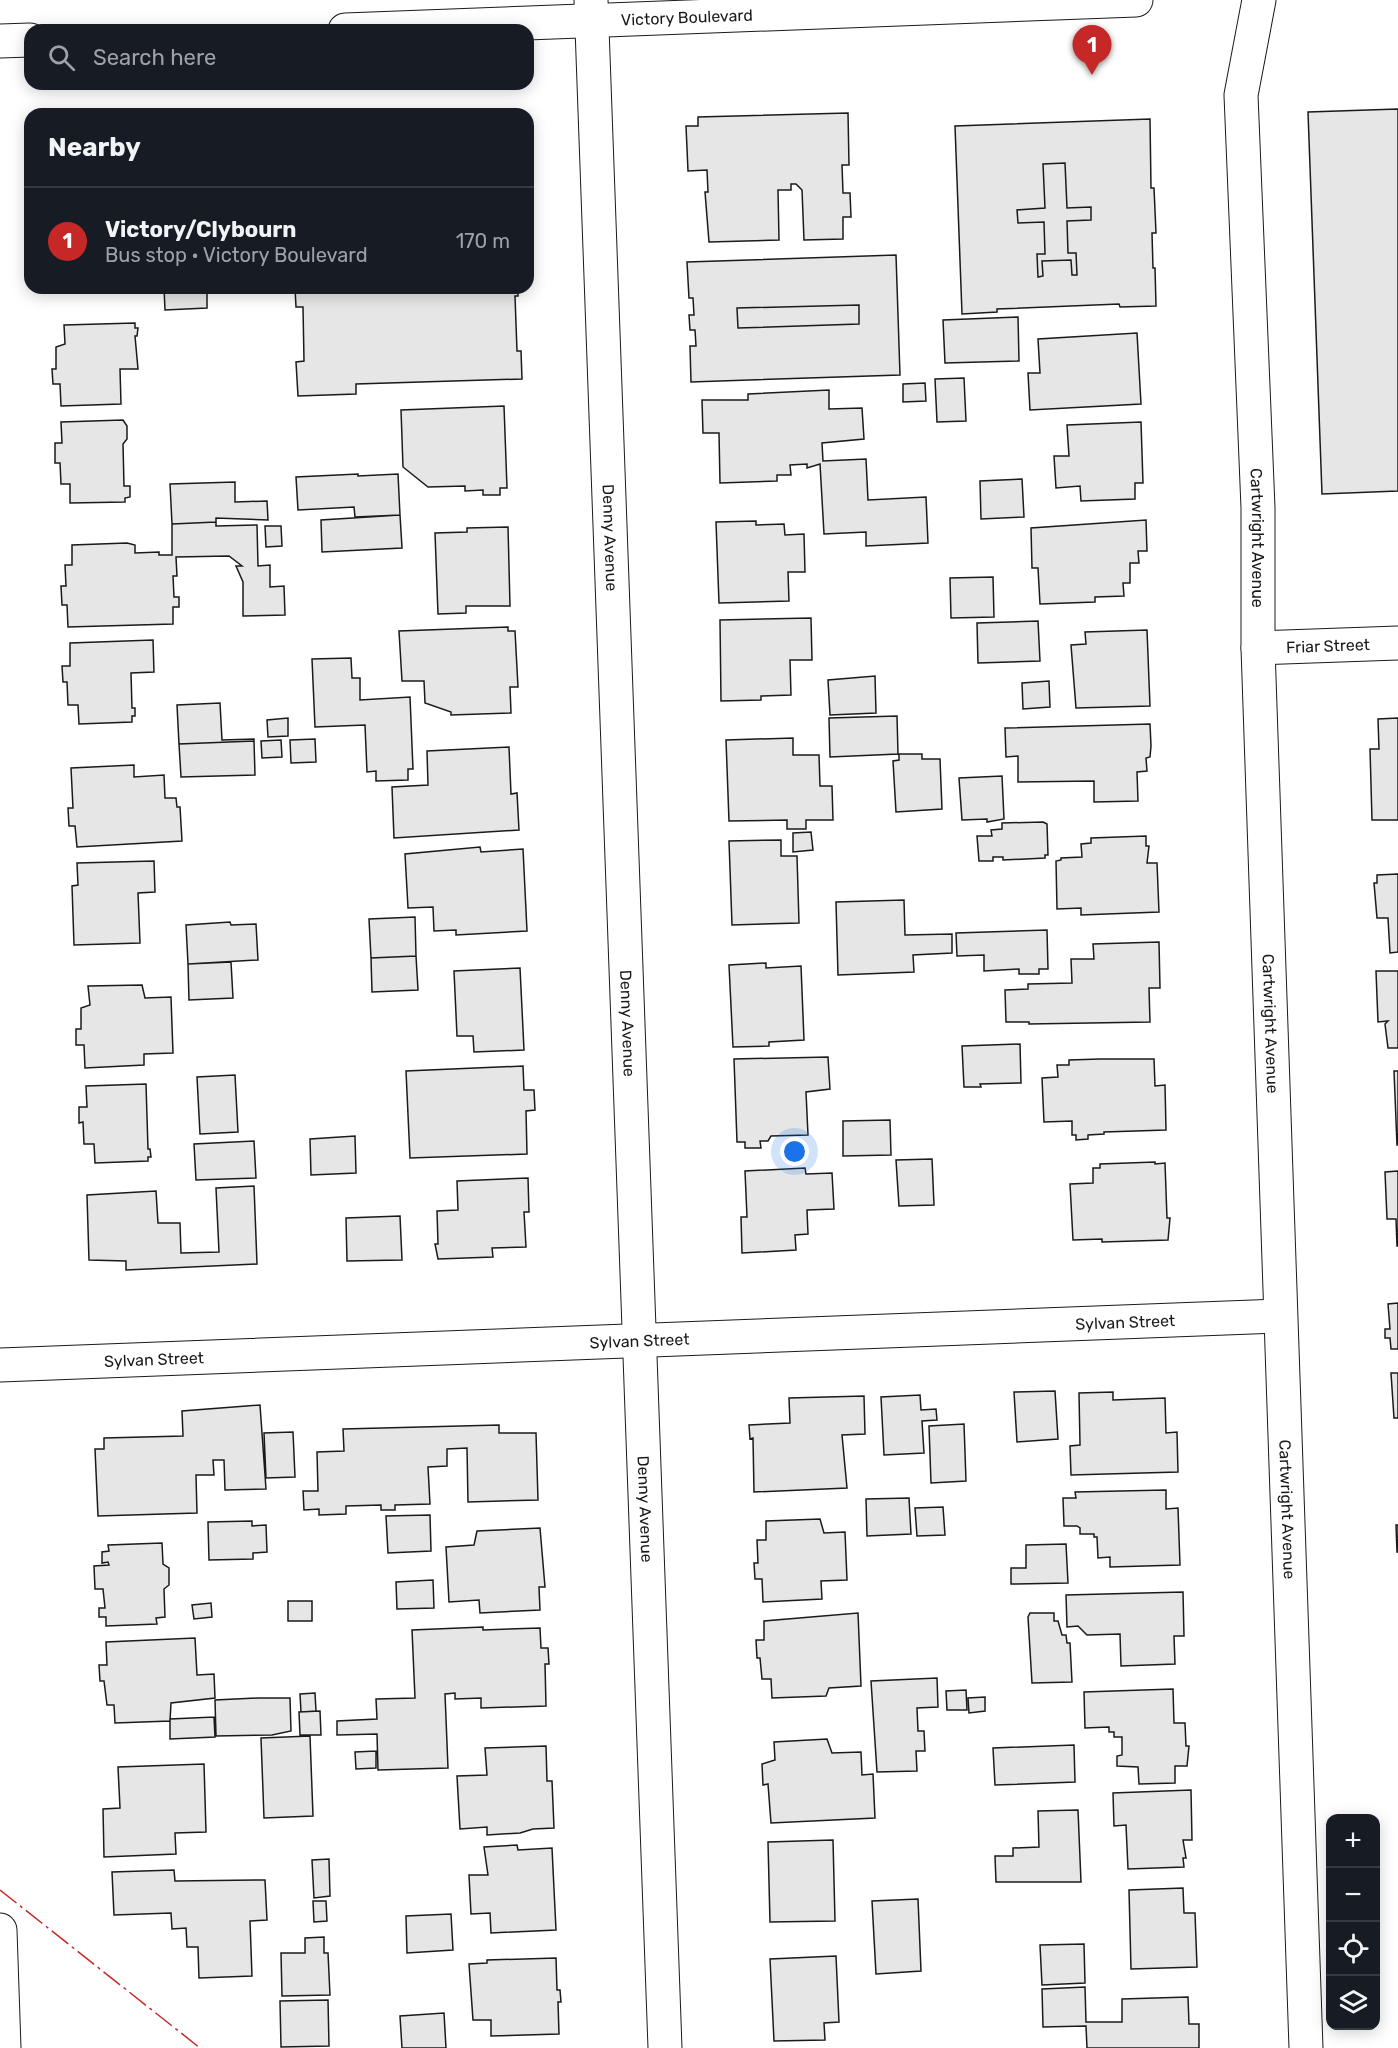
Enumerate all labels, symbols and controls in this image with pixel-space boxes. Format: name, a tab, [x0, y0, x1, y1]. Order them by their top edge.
street label: Victory Boulevard	[620, 5, 753, 29]
search box	[24, 24, 534, 90]
pin: 1	[1072, 26, 1112, 75]
icon: search	[45, 41, 78, 74]
text: Search here	[93, 44, 216, 71]
text: Nearby	[48, 132, 141, 163]
text: Victory/Clybourn	[105, 216, 297, 243]
text: 1	[63, 229, 72, 253]
text: 170 m	[456, 229, 510, 253]
text: Bus stop · Victory Boulevard	[105, 243, 368, 267]
street label: Cartwright Avenue	[1247, 468, 1268, 608]
street label: Denny Avenue	[599, 484, 622, 592]
street label: Friar Street	[1286, 635, 1370, 656]
street label: Cartwright Avenue	[1259, 954, 1283, 1094]
street label: Denny Avenue	[617, 969, 639, 1077]
your location	[780, 1137, 809, 1166]
street label: Sylvan Street	[1075, 1311, 1176, 1333]
street label: Sylvan Street	[589, 1329, 690, 1352]
street label: Sylvan Street	[104, 1348, 204, 1371]
street label: Cartwright Avenue	[1276, 1439, 1299, 1580]
street label: Denny Avenue	[634, 1455, 657, 1563]
map controls	[1326, 1814, 1380, 2030]
button: +	[1326, 1814, 1380, 1868]
button: −	[1326, 1868, 1380, 1922]
button: locate	[1326, 1922, 1380, 1976]
button: layers	[1326, 1976, 1380, 2030]

